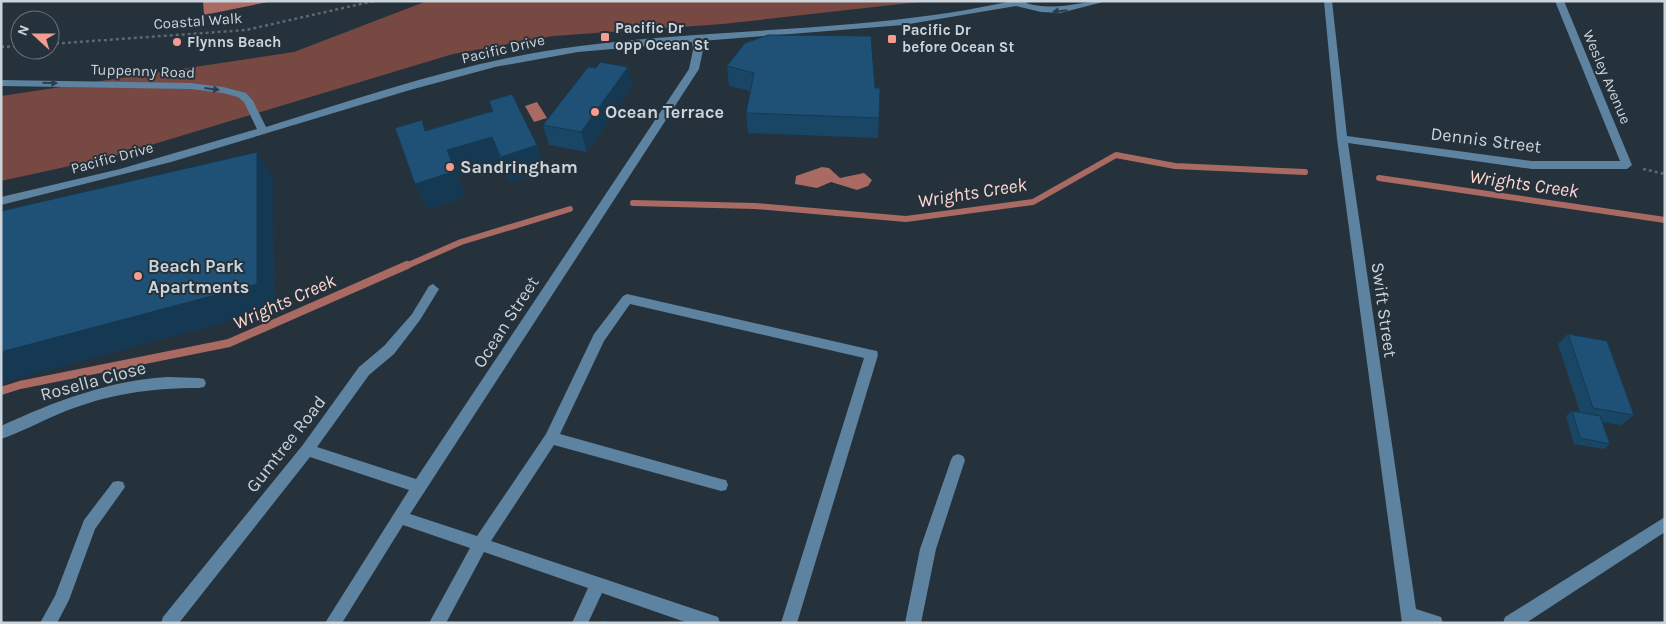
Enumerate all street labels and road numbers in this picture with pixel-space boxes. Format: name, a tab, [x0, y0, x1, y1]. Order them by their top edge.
street label: Coastal Walk	[153, 9, 243, 33]
street label: Wesley Avenue	[1579, 27, 1635, 127]
street label: Pacific Drive	[460, 31, 546, 67]
street label: Tuppenny Road	[91, 60, 195, 82]
street label: Dennis Street	[1429, 122, 1543, 158]
street label: Pacific Drive	[69, 138, 155, 178]
street label: Swift Street	[1366, 261, 1402, 359]
street label: Ocean Street	[468, 272, 544, 372]
street label: Rosella Close	[38, 356, 148, 406]
street label: Gumtree Road	[241, 391, 331, 497]

